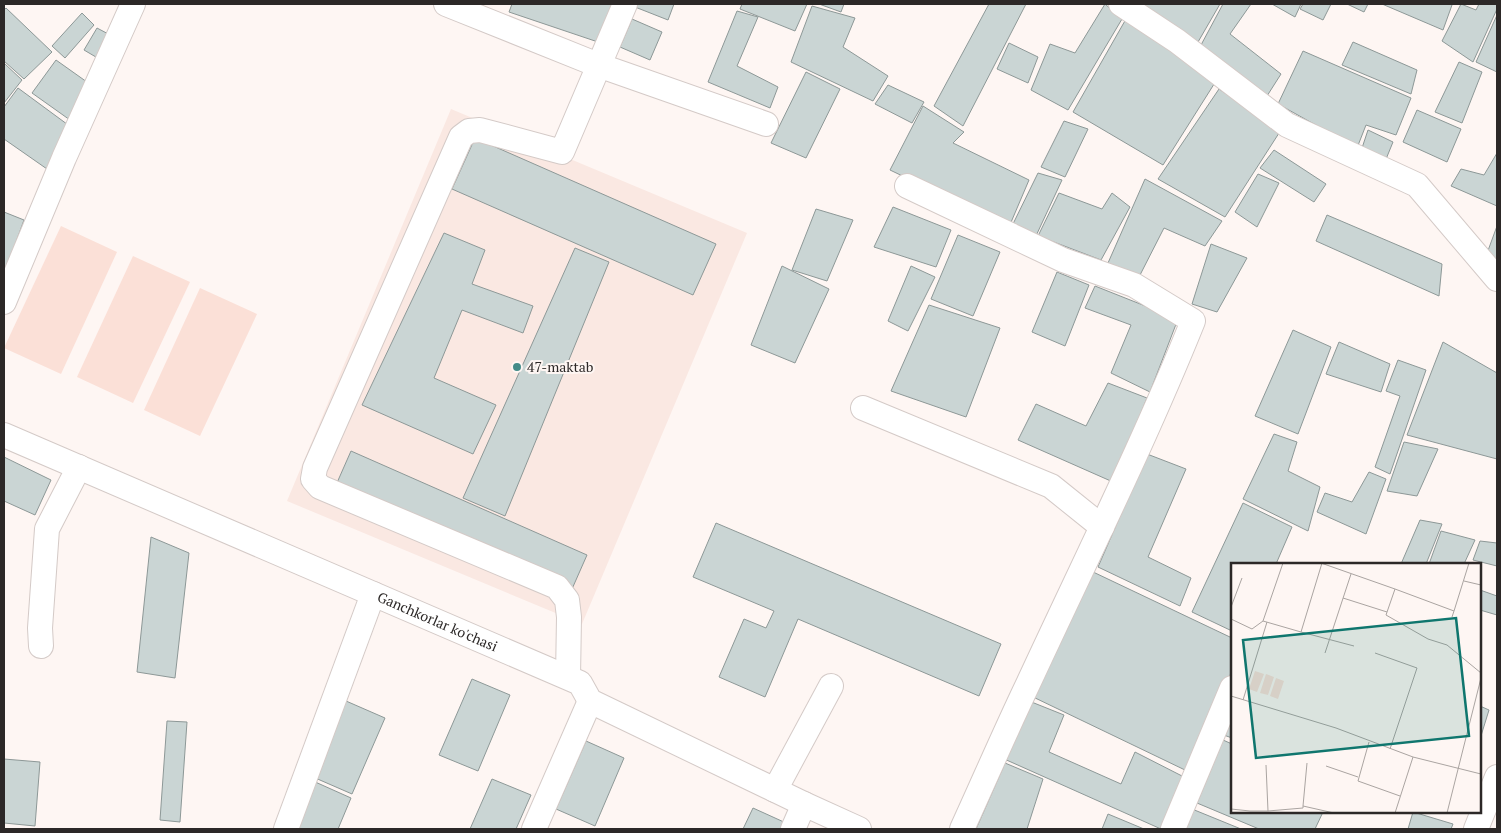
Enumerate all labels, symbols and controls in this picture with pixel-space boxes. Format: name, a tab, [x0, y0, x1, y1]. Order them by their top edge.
place label: 47-maktab	[527, 357, 594, 376]
marker: 47-maktab	[511, 361, 523, 373]
inset map	[1231, 563, 1481, 813]
street label: Ganchkorlar ko'chasi	[375, 587, 501, 655]

